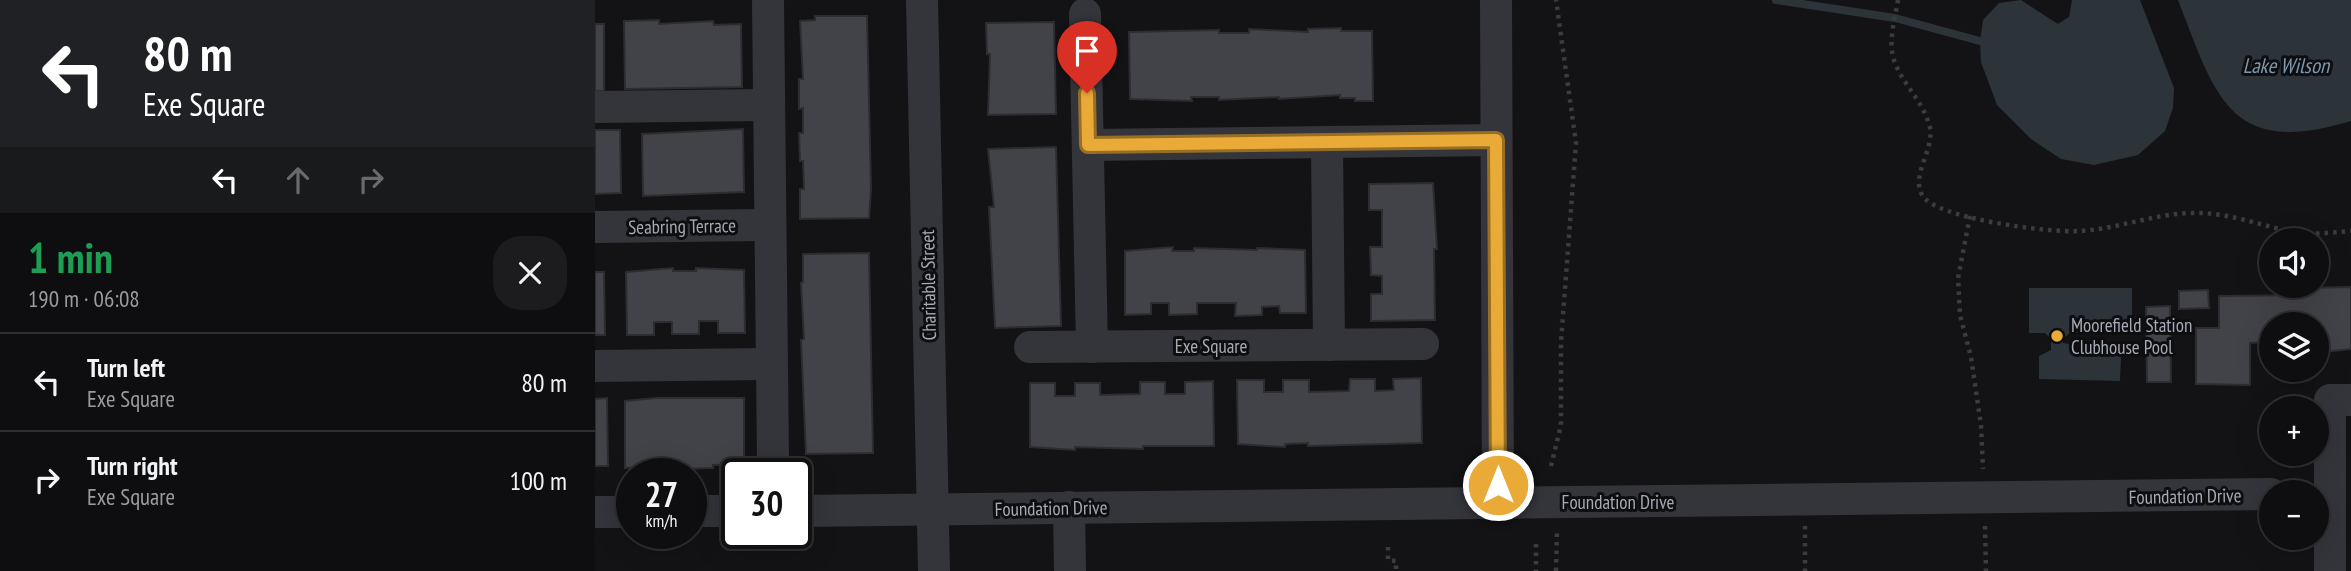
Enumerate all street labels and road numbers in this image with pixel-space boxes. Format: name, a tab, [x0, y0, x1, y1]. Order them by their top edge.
street label: Seabring Terrace	[628, 213, 736, 239]
street label: Charitable Street	[915, 229, 941, 341]
street label: Exe Square	[1175, 334, 1248, 358]
street label: Foundation Drive	[2128, 483, 2242, 509]
street label: Foundation Drive	[1562, 490, 1675, 514]
street label: Foundation Drive	[994, 495, 1108, 521]

